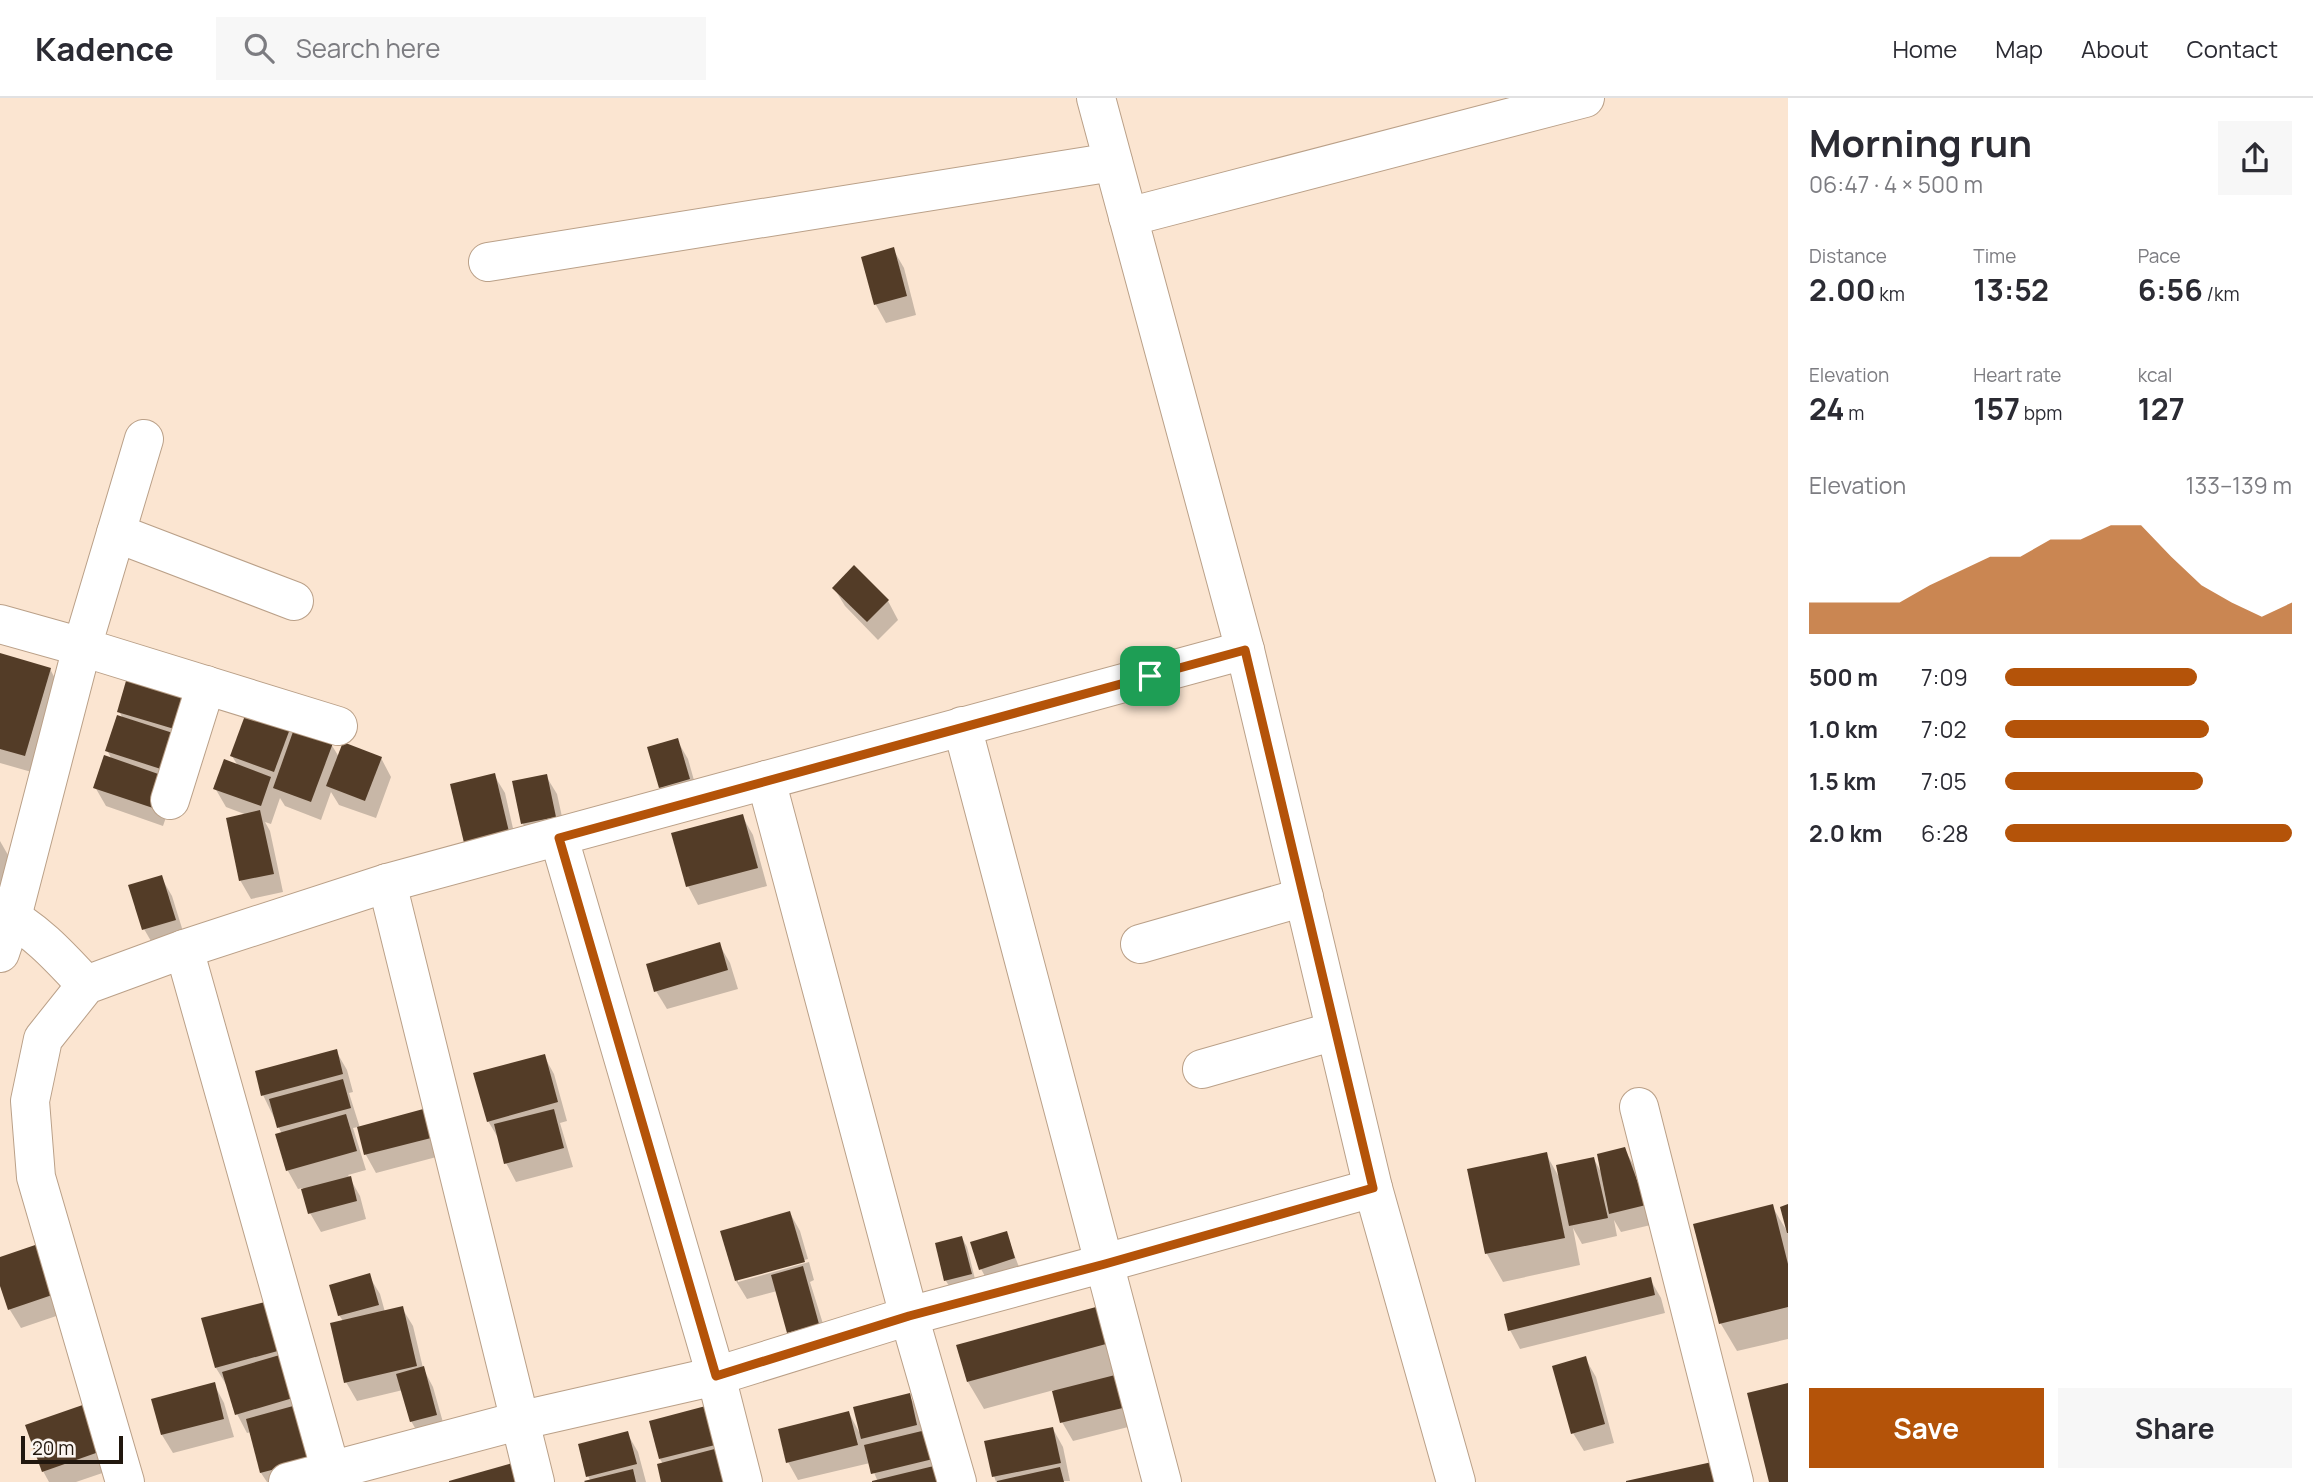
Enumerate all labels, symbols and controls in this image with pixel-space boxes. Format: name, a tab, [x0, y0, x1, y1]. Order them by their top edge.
search box	[216, 17, 706, 80]
text: Kadence	[35, 26, 174, 71]
icon: search	[240, 29, 278, 67]
text: Search here	[296, 30, 440, 66]
text: Home	[1892, 32, 1957, 65]
text: Map	[1995, 32, 2043, 65]
text: About	[2081, 32, 2149, 65]
text: Contact	[2187, 32, 2278, 65]
text: Morning run	[1809, 116, 2032, 168]
button: share	[2218, 121, 2292, 195]
text: 06:47 · 4 × 500 m	[1809, 168, 1983, 200]
text: Distance	[1809, 243, 1887, 269]
text: Time	[1973, 243, 2016, 269]
text: Pace	[2138, 243, 2181, 269]
text: 2.00	[1809, 269, 1875, 310]
text: 13:52	[1973, 269, 2049, 310]
text: 6:56	[2138, 269, 2203, 310]
text: km	[1875, 281, 1905, 307]
text: /km	[2203, 281, 2240, 307]
text: Elevation	[1809, 362, 1889, 388]
text: Heart rate	[1973, 362, 2061, 388]
text: kcal	[2138, 362, 2172, 388]
text: 24	[1809, 388, 1845, 429]
text: 157	[1973, 388, 2020, 429]
text: 127	[2138, 388, 2185, 429]
text: m	[1845, 400, 1864, 426]
text: bpm	[2020, 400, 2062, 426]
text: Elevation	[1809, 469, 1906, 501]
text: 133–139 m	[2186, 469, 2292, 501]
pin	[1120, 646, 1180, 706]
icon: arrive	[1131, 657, 1169, 695]
text: 500 m	[1809, 661, 1878, 693]
text: 7:09	[1921, 661, 1968, 693]
text: 1.0 km	[1809, 713, 1878, 745]
text: 7:02	[1921, 713, 1967, 745]
text: 1.5 km	[1809, 765, 1876, 797]
text: 7:05	[1921, 765, 1967, 797]
text: 2.0 km	[1809, 817, 1882, 849]
text: 6:28	[1921, 817, 1969, 849]
button: Save	[1809, 1388, 2044, 1468]
button: Share	[2058, 1388, 2292, 1468]
scale bar	[21, 1433, 122, 1465]
text: 20 m	[32, 1435, 74, 1461]

